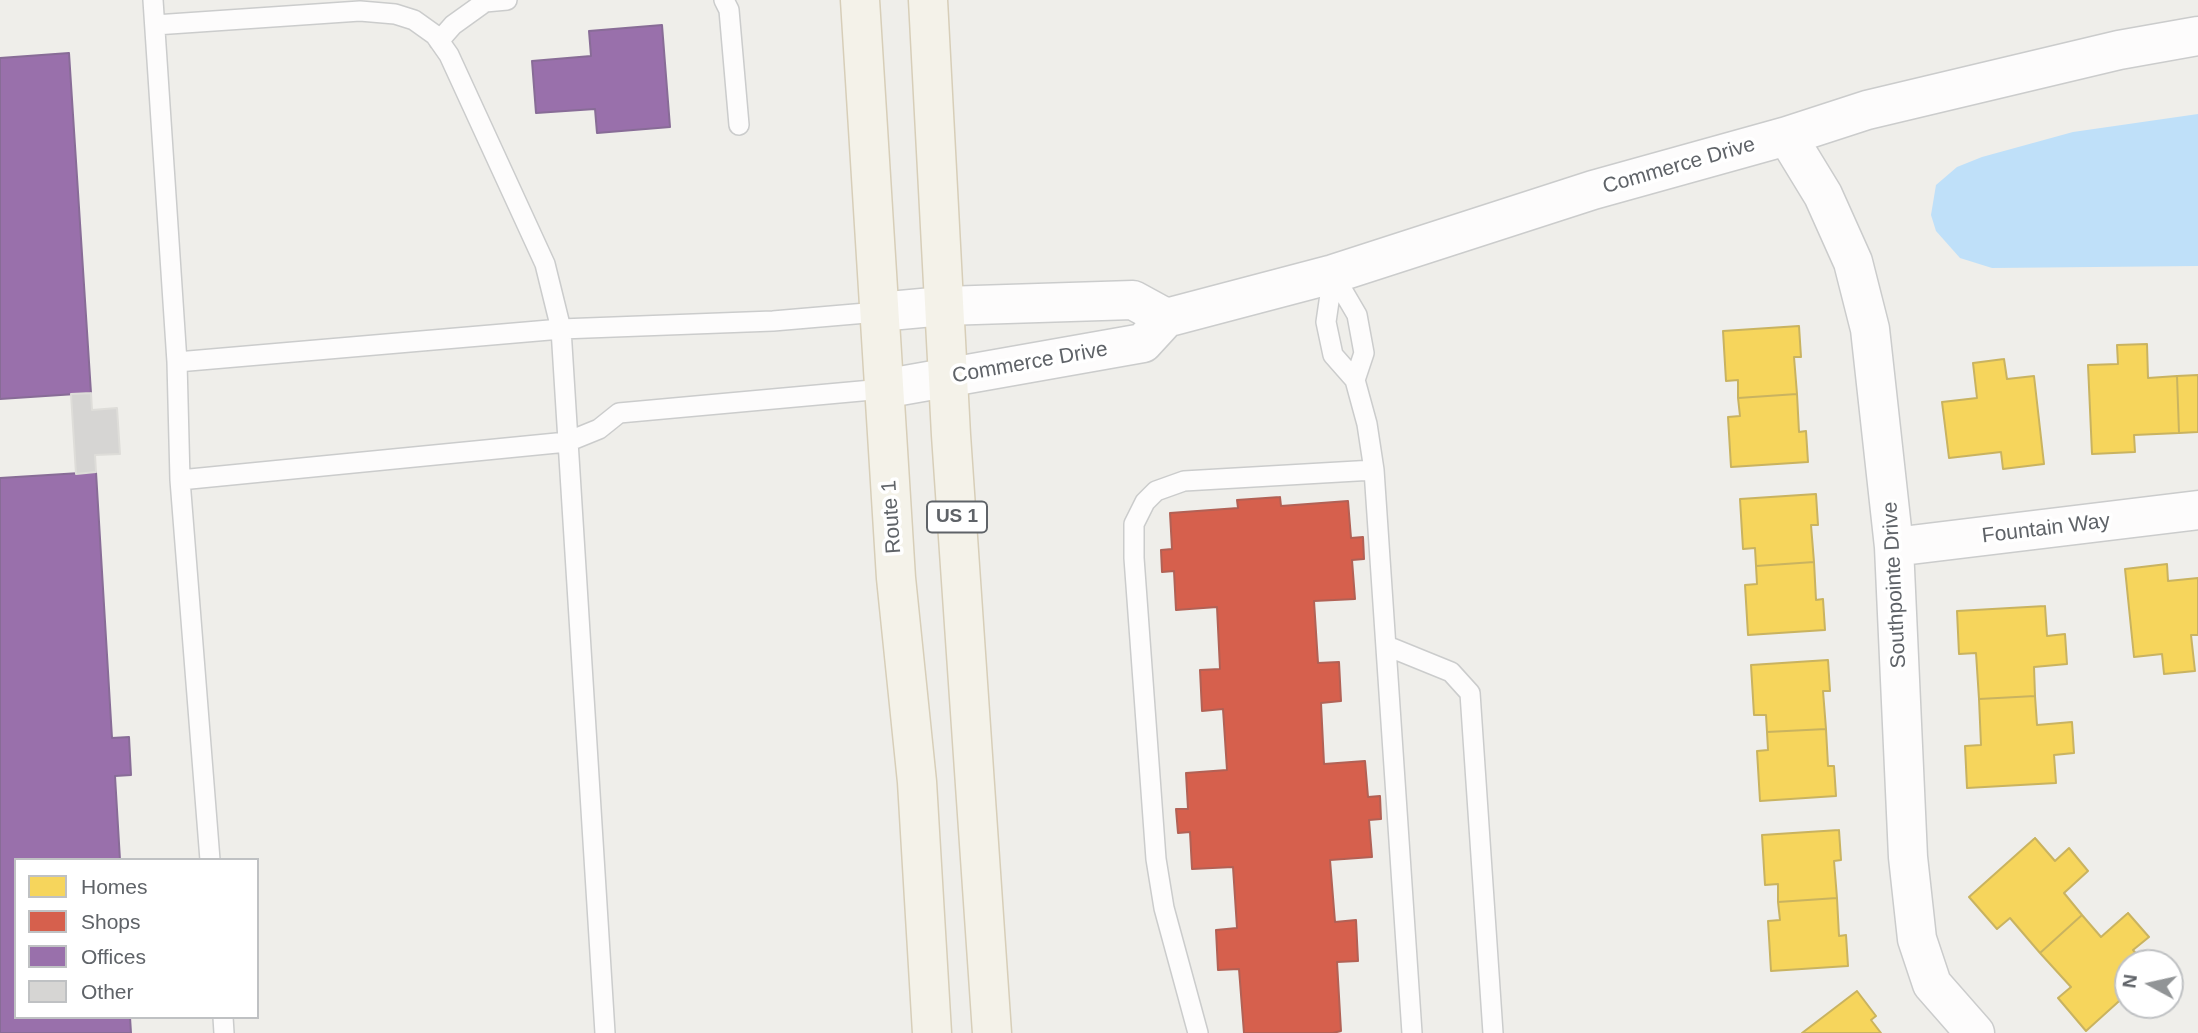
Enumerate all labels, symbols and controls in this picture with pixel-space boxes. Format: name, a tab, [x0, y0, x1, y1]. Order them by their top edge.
street label: Commerce Drive	[1600, 132, 1758, 200]
street label: Commerce Drive	[950, 337, 1110, 389]
street label: Route 1	[877, 479, 907, 555]
street label: Southpointe Drive	[1878, 501, 1912, 669]
road number: US 1	[927, 502, 987, 532]
street label: Fountain Way	[1981, 509, 2111, 549]
legend	[14, 858, 259, 1019]
text: Homes	[81, 875, 148, 898]
text: Shops	[81, 910, 141, 933]
text: Offices	[81, 945, 146, 968]
north arrow	[2114, 949, 2184, 1019]
text: N	[2118, 973, 2141, 990]
text: Other	[81, 980, 134, 1003]

